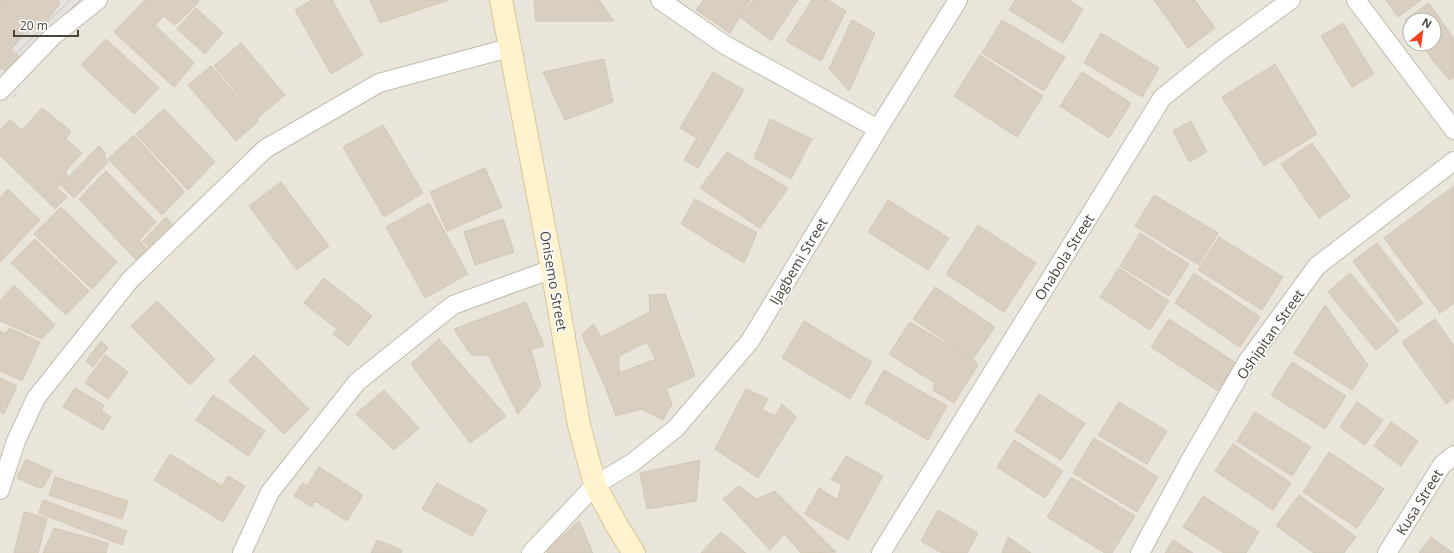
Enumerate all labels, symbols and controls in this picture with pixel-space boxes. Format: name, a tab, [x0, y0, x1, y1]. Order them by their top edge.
scale bar	[14, 12, 78, 38]
north arrow	[1402, 12, 1442, 52]
text: N	[1420, 14, 1435, 32]
text: 20 m	[20, 17, 48, 34]
street label: Onabola Street	[1030, 210, 1098, 304]
street label: Ijagbemi Street	[764, 214, 832, 308]
street label: Onisemo Street	[536, 229, 572, 333]
street label: Oshipitan Street	[1232, 285, 1308, 383]
street label: Kusa Street	[1391, 465, 1447, 539]

